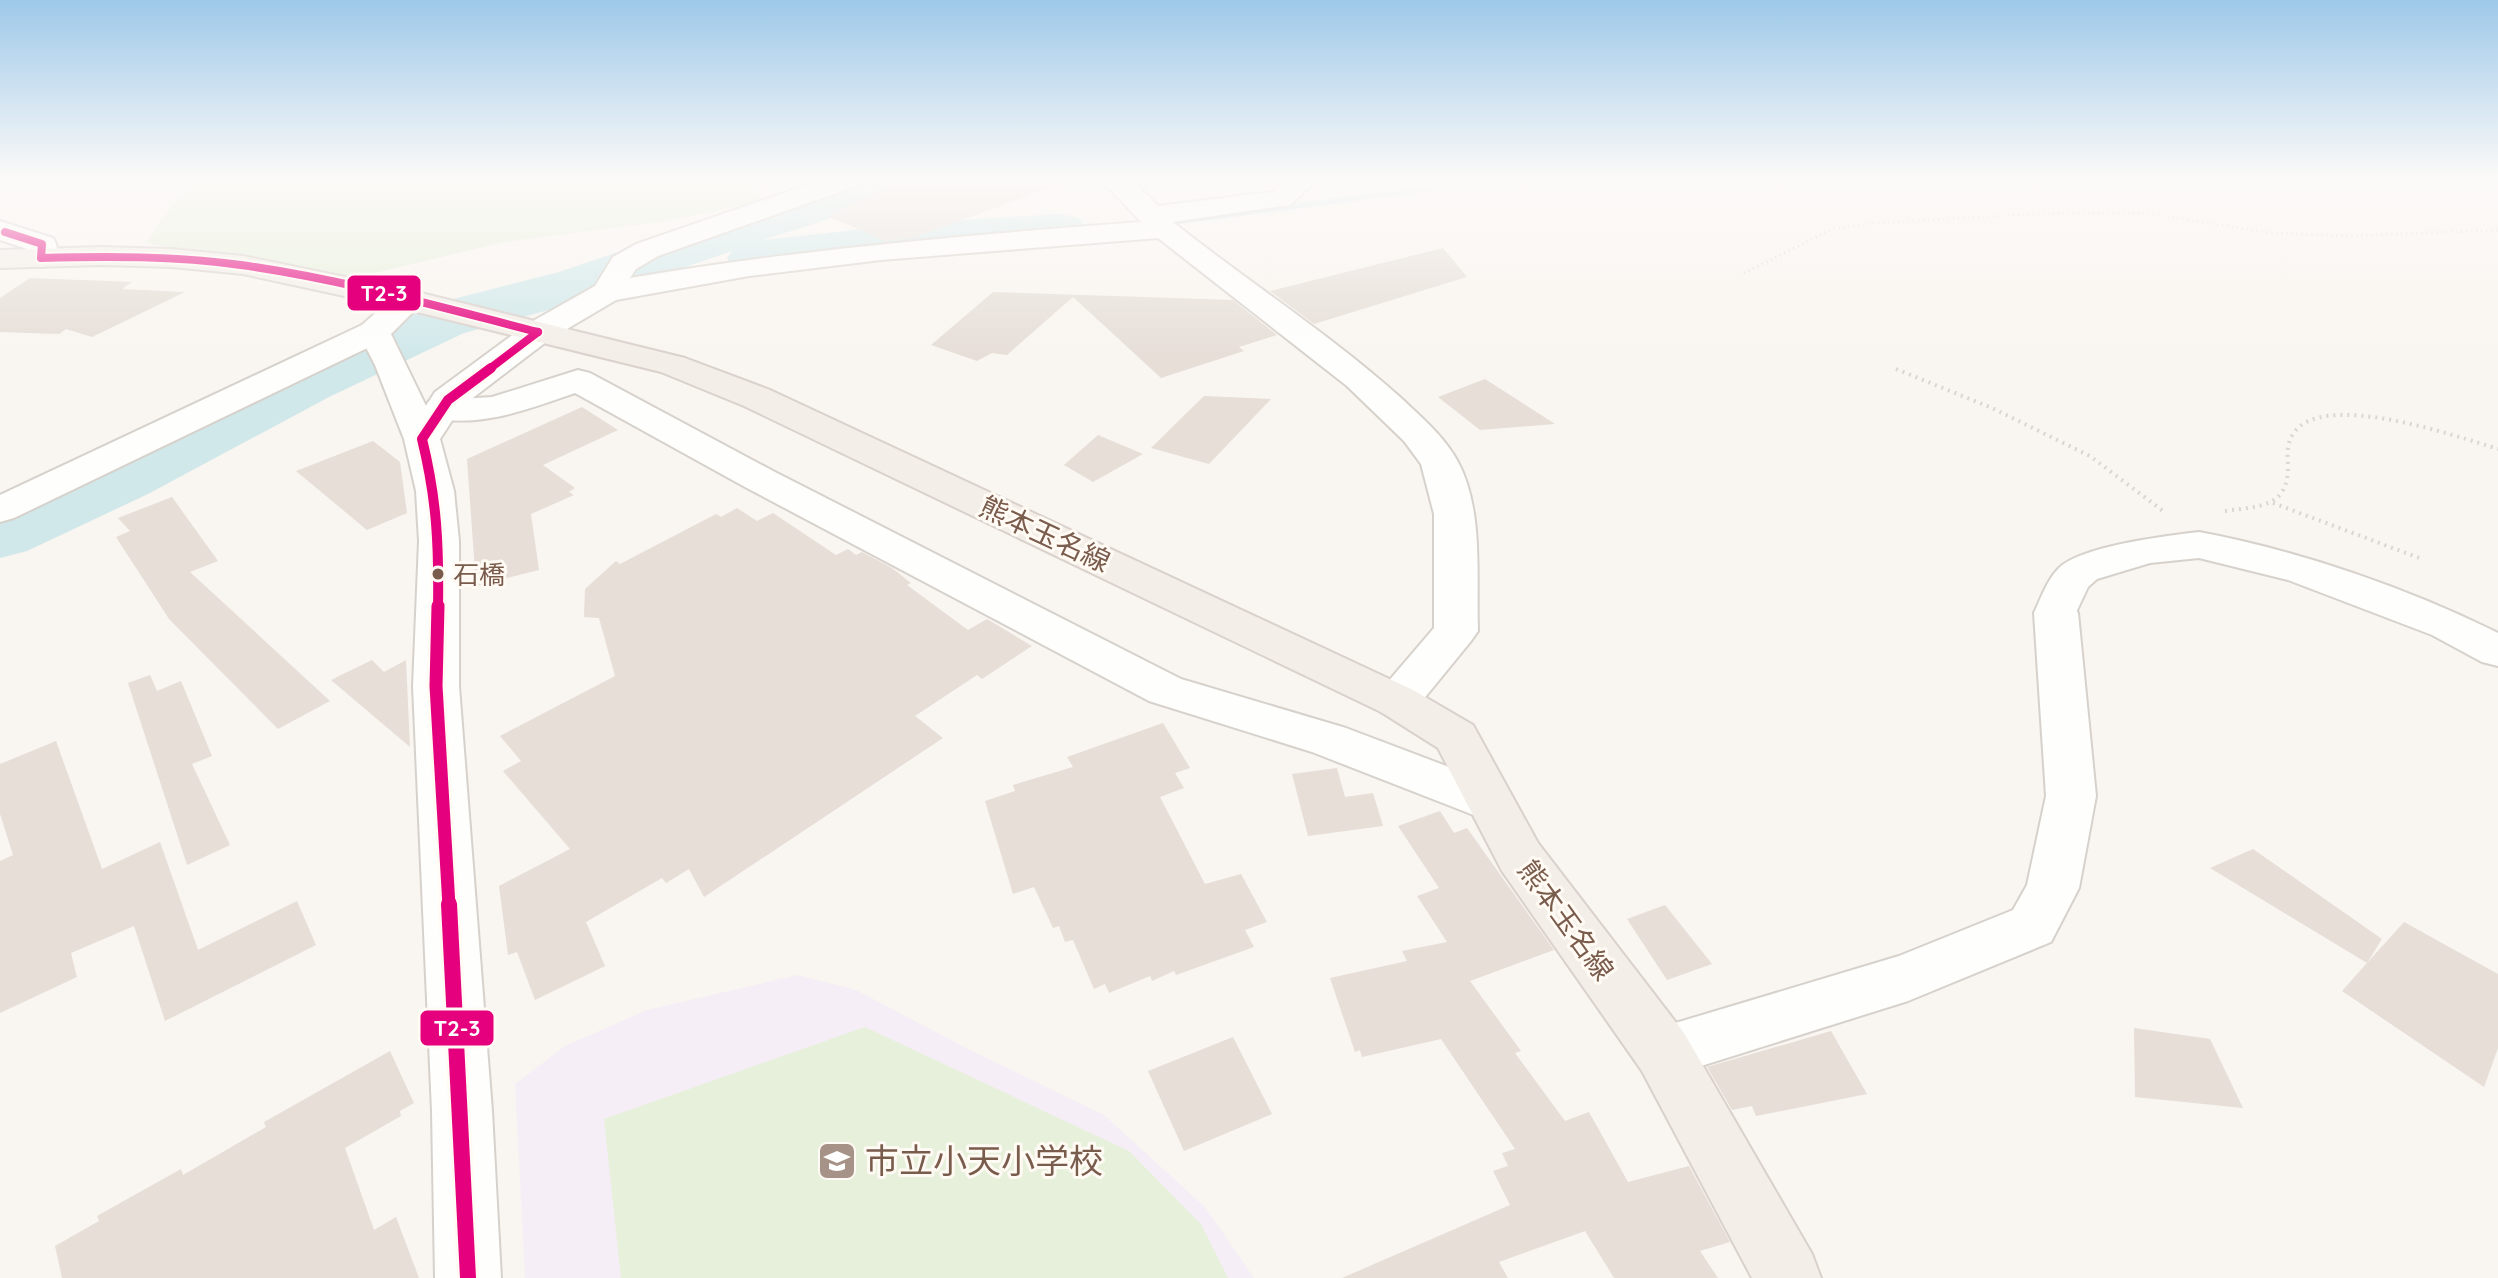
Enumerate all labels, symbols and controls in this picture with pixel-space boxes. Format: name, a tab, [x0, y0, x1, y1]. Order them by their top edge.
line badge: T2-3	[346, 274, 422, 312]
text: T2-3	[361, 279, 407, 307]
street label: 熊本玉名線	[974, 488, 1116, 579]
place label: 石橋	[453, 558, 505, 591]
marker: 石橋	[430, 566, 446, 582]
street label: 熊本玉名線	[1511, 853, 1622, 987]
line badge: T2-3	[419, 1009, 495, 1047]
text: T2-3	[434, 1014, 480, 1042]
place label: 市立小天小学校	[865, 1139, 1103, 1182]
school or university icon: 市立小天小学校	[816, 1140, 858, 1182]

